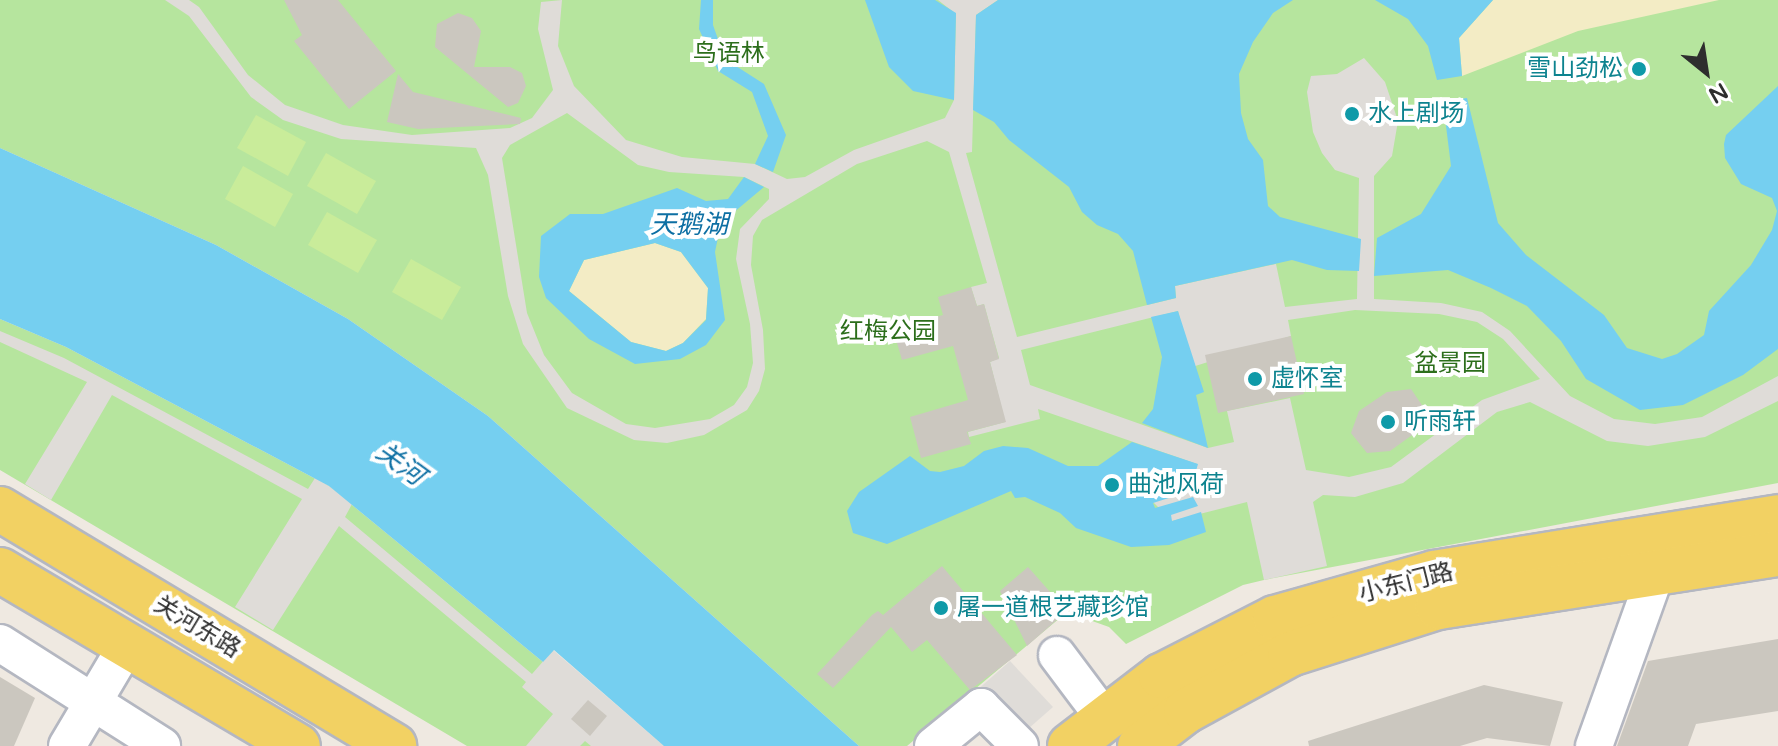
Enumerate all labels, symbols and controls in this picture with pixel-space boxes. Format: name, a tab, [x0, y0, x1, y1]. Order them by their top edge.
north arrow	[1666, 32, 1746, 112]
park label: 鸟语林	[693, 40, 765, 68]
place label: 雪山劲松	[1527, 55, 1623, 83]
marker: 雪山劲松	[1630, 60, 1648, 78]
text: N	[1704, 77, 1732, 108]
place label: 水上剧场	[1368, 100, 1464, 128]
marker: 水上剧场	[1343, 105, 1361, 123]
water label: 天鹅湖	[650, 209, 728, 241]
park label: 红梅公园	[840, 318, 936, 346]
park label: 盆景园	[1414, 350, 1486, 378]
place label: 虚怀室	[1271, 365, 1343, 393]
marker: 虚怀室	[1246, 370, 1264, 388]
place label: 听雨轩	[1404, 408, 1476, 436]
marker: 听雨轩	[1379, 413, 1397, 431]
water label: 关河	[370, 436, 430, 492]
place label: 曲池风荷	[1128, 471, 1224, 499]
marker: 曲池风荷	[1103, 476, 1121, 494]
street label: 小东门路	[1356, 557, 1456, 609]
street label: 关河东路	[148, 590, 246, 664]
place label: 屠一道根艺藏珍馆	[957, 594, 1149, 622]
marker: 屠一道根艺藏珍馆	[932, 599, 950, 617]

